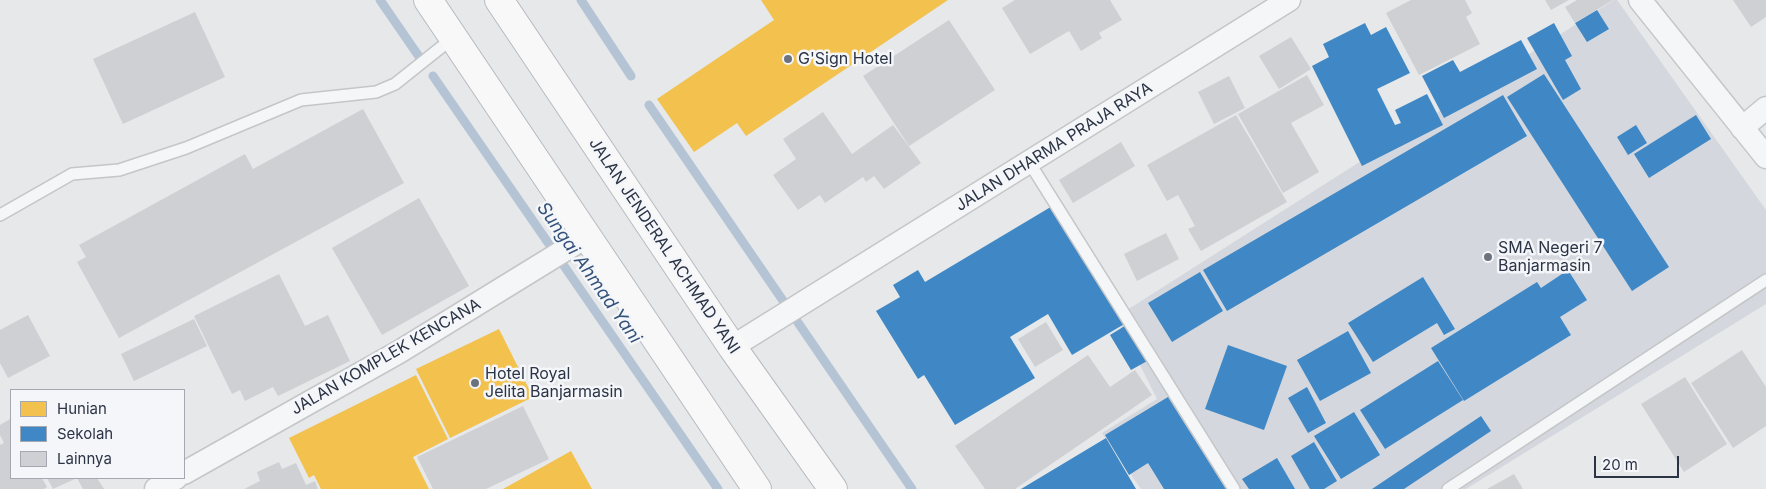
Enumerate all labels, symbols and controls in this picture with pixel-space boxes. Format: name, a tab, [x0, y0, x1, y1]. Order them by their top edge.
place label: G'Sign Hotel	[798, 49, 892, 69]
marker: G'Sign Hotel	[782, 53, 794, 65]
street label: JALAN DHARMA PRAJA RAYA	[952, 78, 1156, 216]
street label: JALAN JENDERAL ACHMAD YANI	[584, 135, 744, 357]
water label: Sungai Ahmad Yani	[532, 198, 646, 348]
place label: SMA Negeri 7 Banjarmasin	[1498, 238, 1602, 276]
marker: SMA Negeri 7 Banjarmasin	[1482, 251, 1494, 263]
street label: JALAN KOMPLEK KENCANA	[288, 295, 484, 419]
place label: Hotel Royal Jelita Banjarmasin	[485, 364, 623, 402]
marker: Hotel Royal Jelita Banjarmasin	[469, 377, 481, 389]
legend	[10, 389, 185, 479]
text: Hunian	[57, 399, 107, 418]
text: Sekolah	[57, 424, 113, 443]
scale bar	[1596, 446, 1681, 478]
text: Lainnya	[57, 449, 112, 468]
text: 20 m	[1602, 455, 1638, 474]

